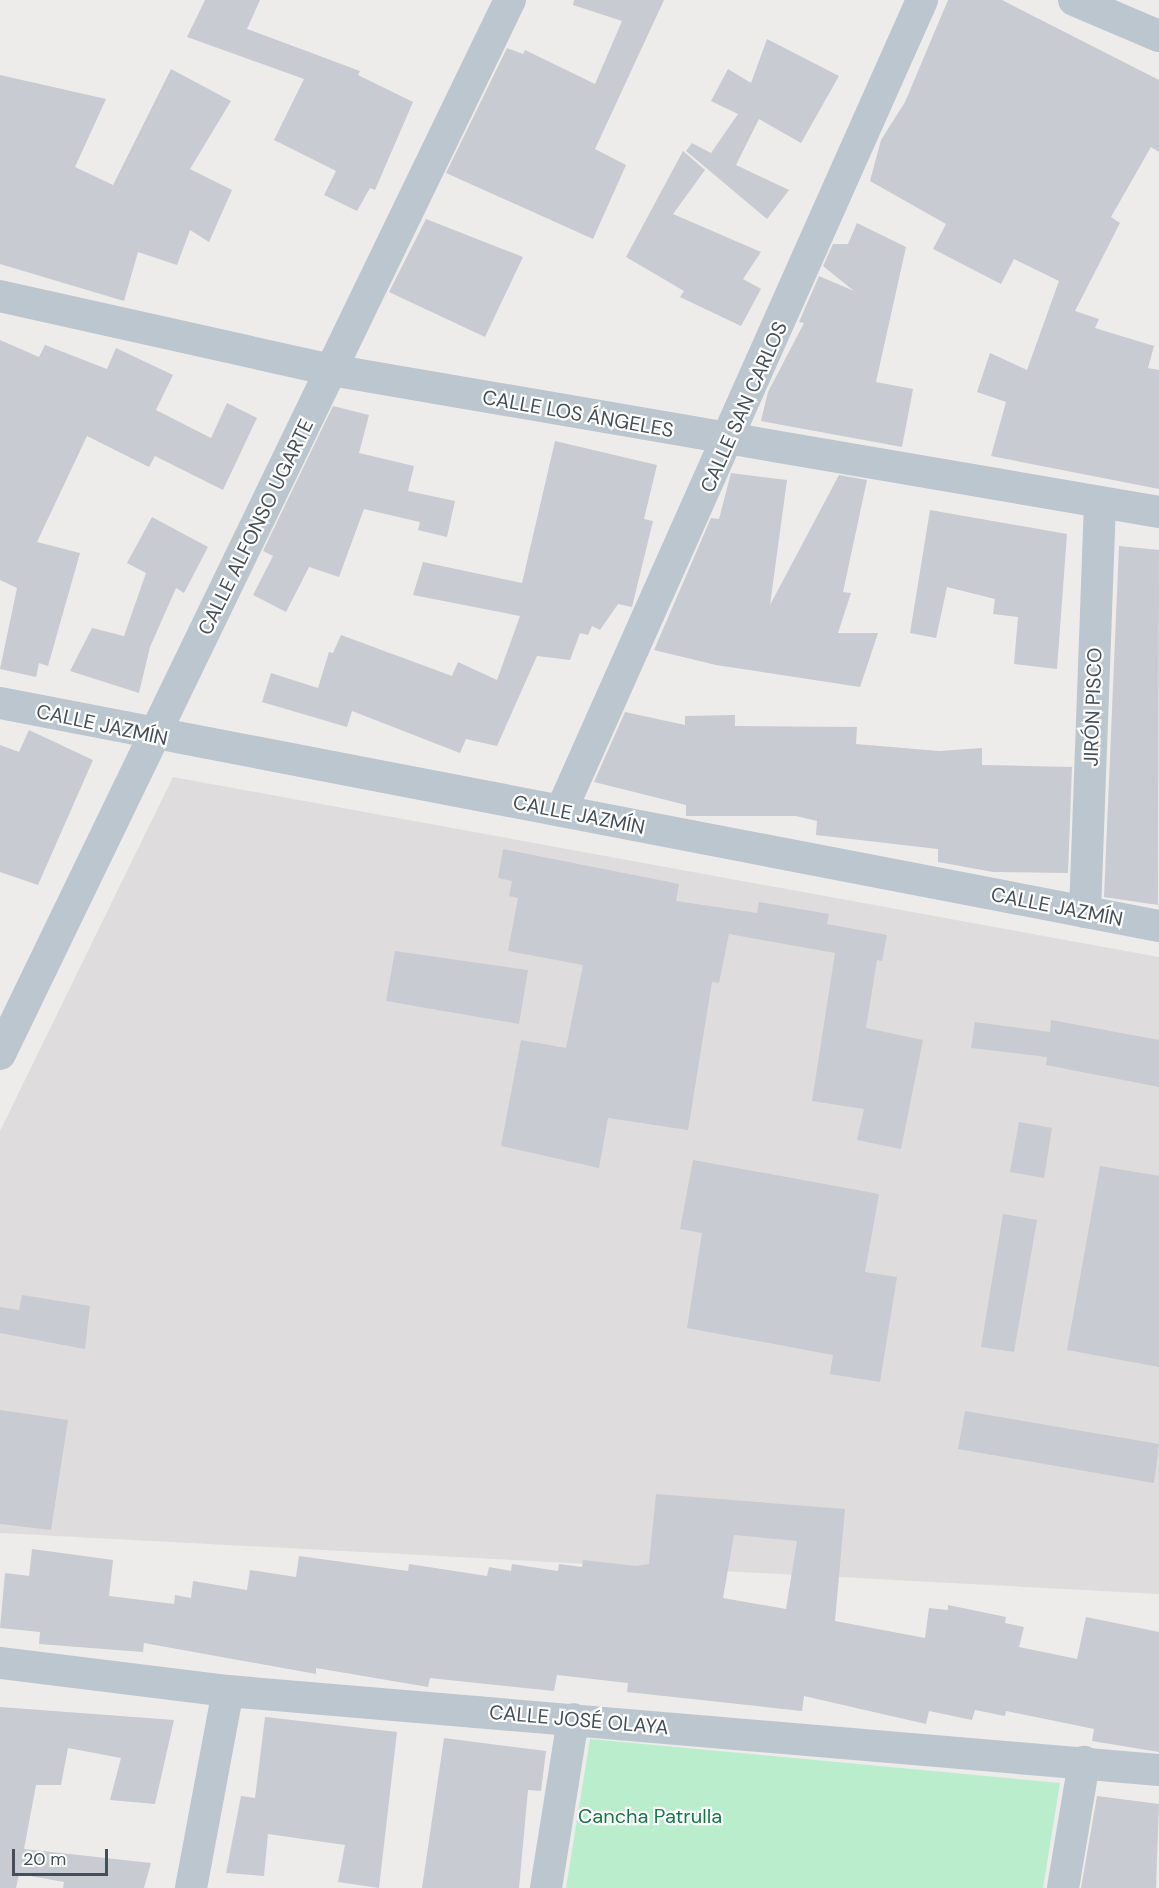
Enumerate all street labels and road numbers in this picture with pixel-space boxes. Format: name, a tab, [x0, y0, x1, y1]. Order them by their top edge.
street label: CALLE SAN CARLOS	[696, 318, 792, 496]
street label: CALLE LOS ÁNGELES	[481, 385, 675, 443]
street label: CALLE ALFONSO UGARTE	[193, 415, 319, 639]
street label: JIRÓN PISCO	[1079, 647, 1107, 767]
street label: CALLE JAZMÍN	[34, 699, 170, 751]
street label: CALLE JAZMÍN	[511, 790, 647, 840]
street label: CALLE JAZMÍN	[989, 882, 1125, 932]
street label: CALLE JOSÉ OLAYA	[488, 1700, 670, 1740]

